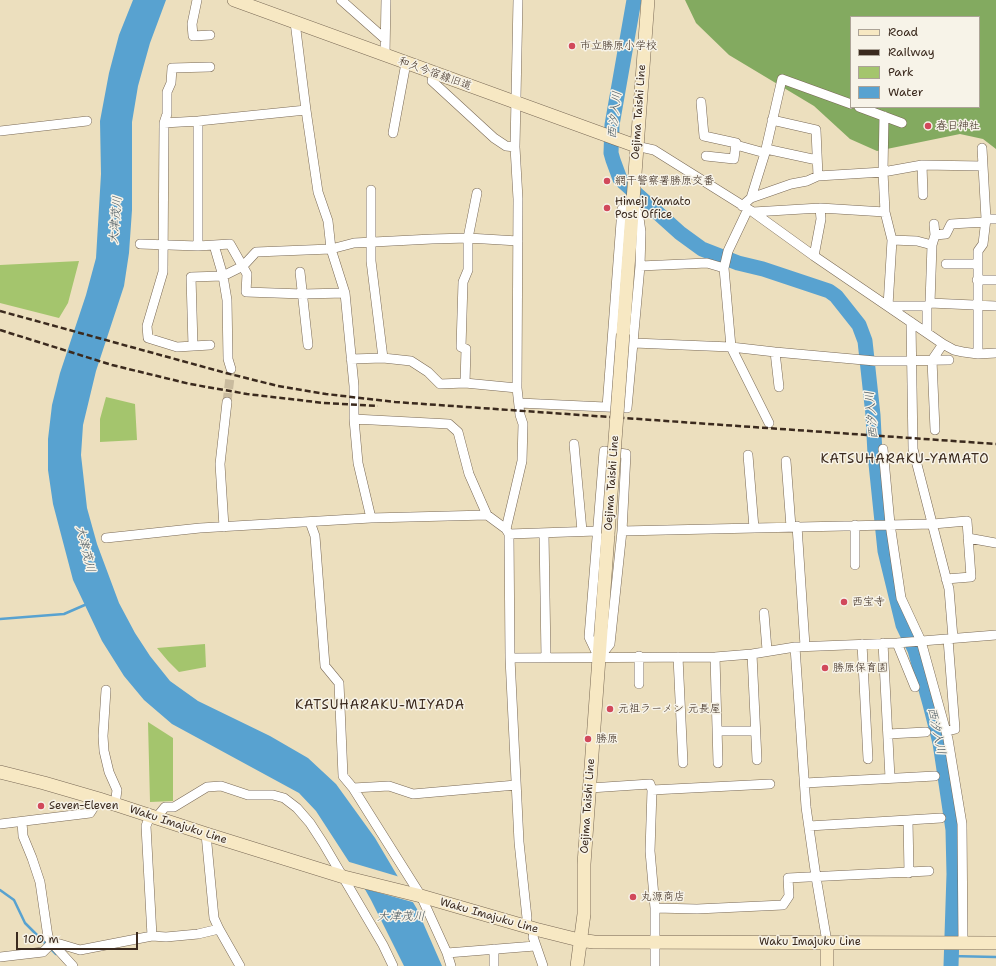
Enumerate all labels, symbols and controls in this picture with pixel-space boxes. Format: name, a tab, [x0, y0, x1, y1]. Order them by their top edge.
legend	[850, 16, 980, 108]
text: Road	[888, 24, 918, 40]
place label: 市立勝原小学校	[580, 39, 657, 53]
marker: 市立勝原小学校	[567, 41, 577, 51]
text: Railway	[888, 44, 935, 60]
street label: 和久今宿線旧道	[397, 55, 473, 93]
street label: Oejima Taishi Line	[629, 64, 649, 160]
text: Park	[888, 64, 914, 80]
text: Water	[888, 84, 923, 100]
water label: 西汐入川	[605, 90, 625, 140]
place label: 春日神社	[936, 119, 980, 133]
marker: 春日神社	[923, 121, 933, 131]
place label: 網干警察署勝原交番	[615, 174, 714, 188]
marker: 網干警察署勝原交番	[602, 176, 612, 186]
water label: 大津茂川	[107, 195, 125, 245]
place label: Himeji Yamato Post Office	[615, 195, 691, 221]
marker: Himeji Yamato Post Office	[602, 203, 612, 213]
water label: 西汐入川	[863, 390, 881, 440]
street label: Oejima Taishi Line	[602, 435, 622, 531]
district label: KATSUHARAKU-YAMATO	[820, 452, 990, 468]
water label: 大津茂川	[72, 524, 98, 574]
place label: 西宝寺	[852, 595, 885, 609]
marker: 西宝寺	[839, 597, 849, 607]
place label: 勝原保育園	[833, 661, 888, 675]
marker: 勝原保育園	[820, 663, 830, 673]
district label: KATSUHARAKU-MIYADA	[295, 698, 465, 714]
place label: 元祖ラーメン 元長屋	[618, 702, 721, 716]
marker: 元祖ラーメン 元長屋	[605, 704, 615, 714]
water label: 西汐入川	[924, 706, 948, 756]
place label: 勝原	[596, 732, 618, 746]
marker: 勝原	[583, 734, 593, 744]
street label: Oejima Taishi Line	[578, 758, 598, 854]
place label: Seven-Eleven	[49, 799, 118, 813]
marker: Seven-Eleven	[36, 801, 46, 811]
street label: Waku Imajuku Line	[128, 803, 228, 847]
place label: 丸源商店	[641, 890, 685, 904]
marker: 丸源商店	[628, 892, 638, 902]
street label: Waku Imajuku Line	[438, 896, 540, 936]
water label: 大津茂川	[377, 910, 425, 924]
scale bar	[18, 924, 140, 950]
text: 100 m	[23, 931, 59, 947]
street label: Waku Imajuku Line	[759, 935, 861, 949]

